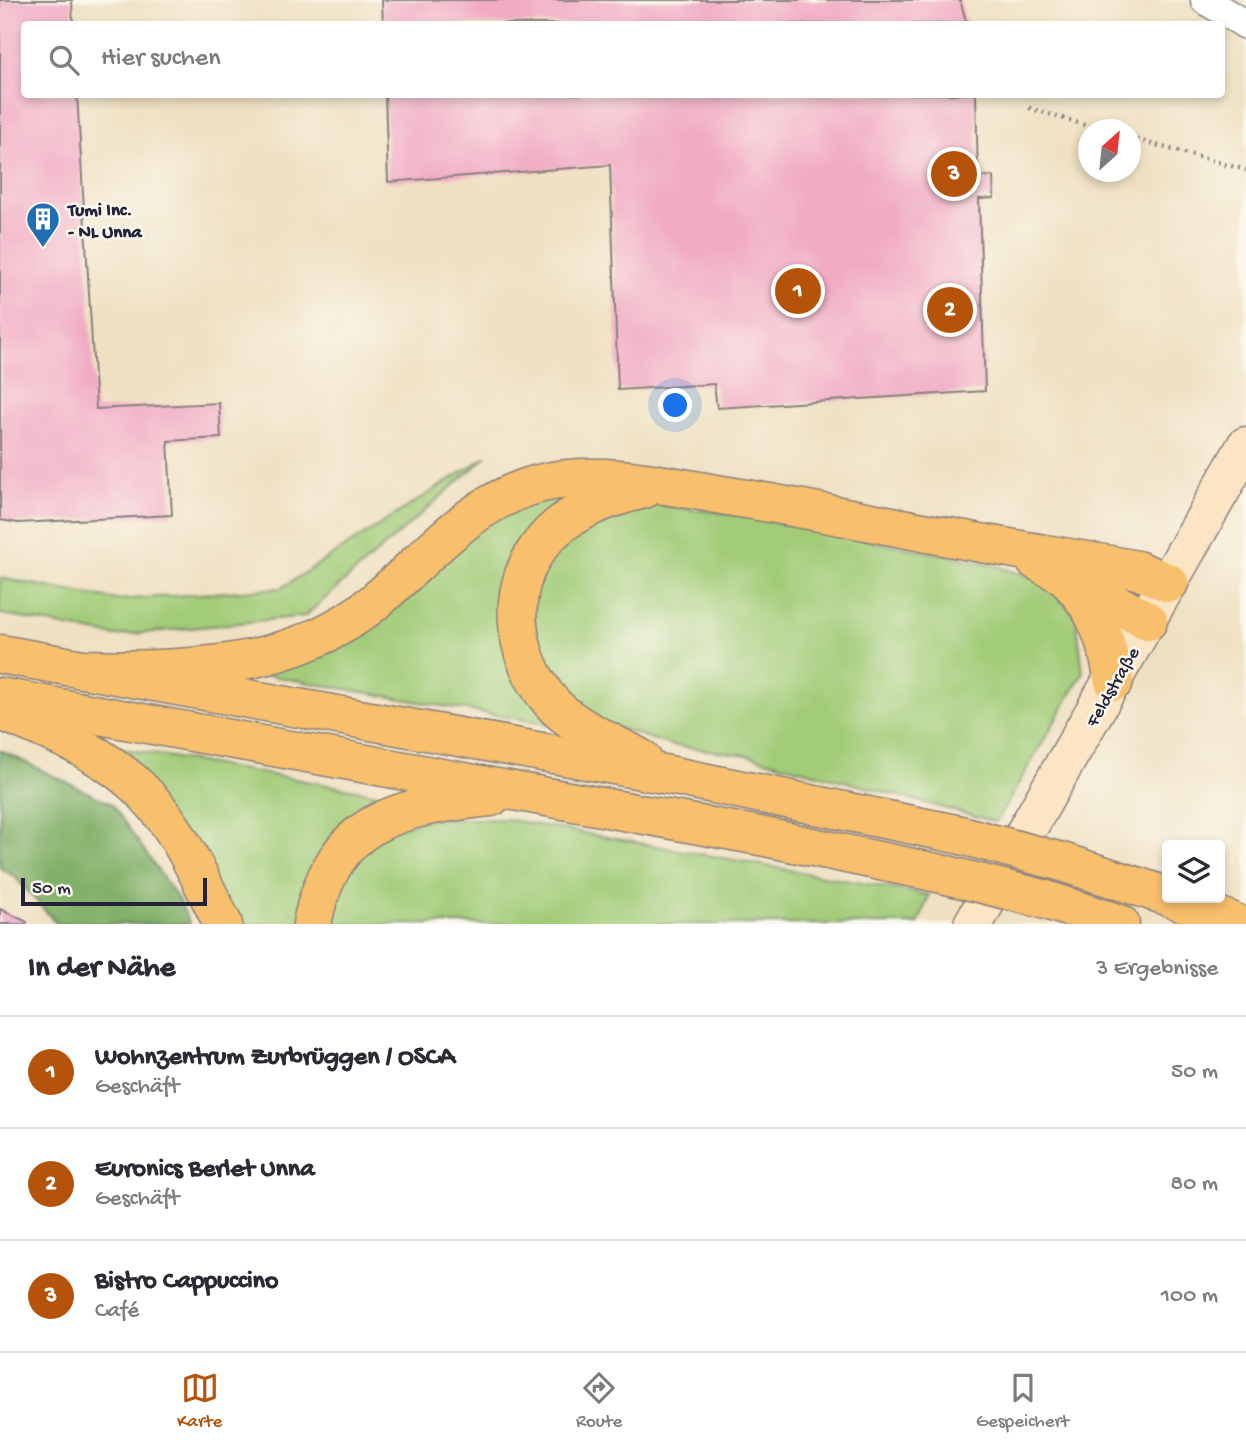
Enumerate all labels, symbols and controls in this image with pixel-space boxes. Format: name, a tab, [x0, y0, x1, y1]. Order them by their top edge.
search box	[21, 21, 1225, 98]
icon: search	[45, 41, 83, 79]
text: Hier suchen	[101, 44, 221, 75]
north arrow	[1078, 119, 1141, 182]
pin: 3	[931, 148, 977, 200]
building icon: Tumi Inc. - NL Unna	[24, 200, 62, 249]
place label: Tumi Inc. - NL Unna	[66, 200, 143, 245]
pin: 1	[775, 265, 821, 317]
pin: 2	[927, 284, 973, 336]
your location	[658, 388, 692, 422]
street label: Feldstraße	[1082, 644, 1146, 733]
map controls	[1162, 840, 1225, 903]
button: layers	[1162, 840, 1225, 903]
scale bar	[21, 875, 206, 907]
text: 50 m	[32, 878, 71, 901]
text: In der Nähe	[28, 952, 175, 987]
text: 3 Ergebnisse	[1096, 956, 1218, 983]
text: Wohnzentrum Zurbrüggen / OSCA	[95, 1043, 455, 1074]
text: 1	[46, 1059, 56, 1086]
text: 50 m	[1171, 1059, 1218, 1086]
text: Geschäft	[95, 1074, 179, 1101]
text: Euronics Berlet Unna	[95, 1155, 315, 1186]
text: 2	[45, 1171, 57, 1198]
text: 80 m	[1171, 1171, 1218, 1198]
text: Geschäft	[95, 1186, 179, 1213]
text: Bistro Cappuccino	[95, 1267, 278, 1298]
text: 3	[45, 1283, 57, 1310]
text: 100 m	[1161, 1283, 1218, 1310]
text: Café	[95, 1298, 139, 1325]
tab: Karte	[177, 1369, 222, 1434]
tab: Route	[576, 1369, 622, 1434]
tab: Gespeichert	[976, 1369, 1069, 1434]

